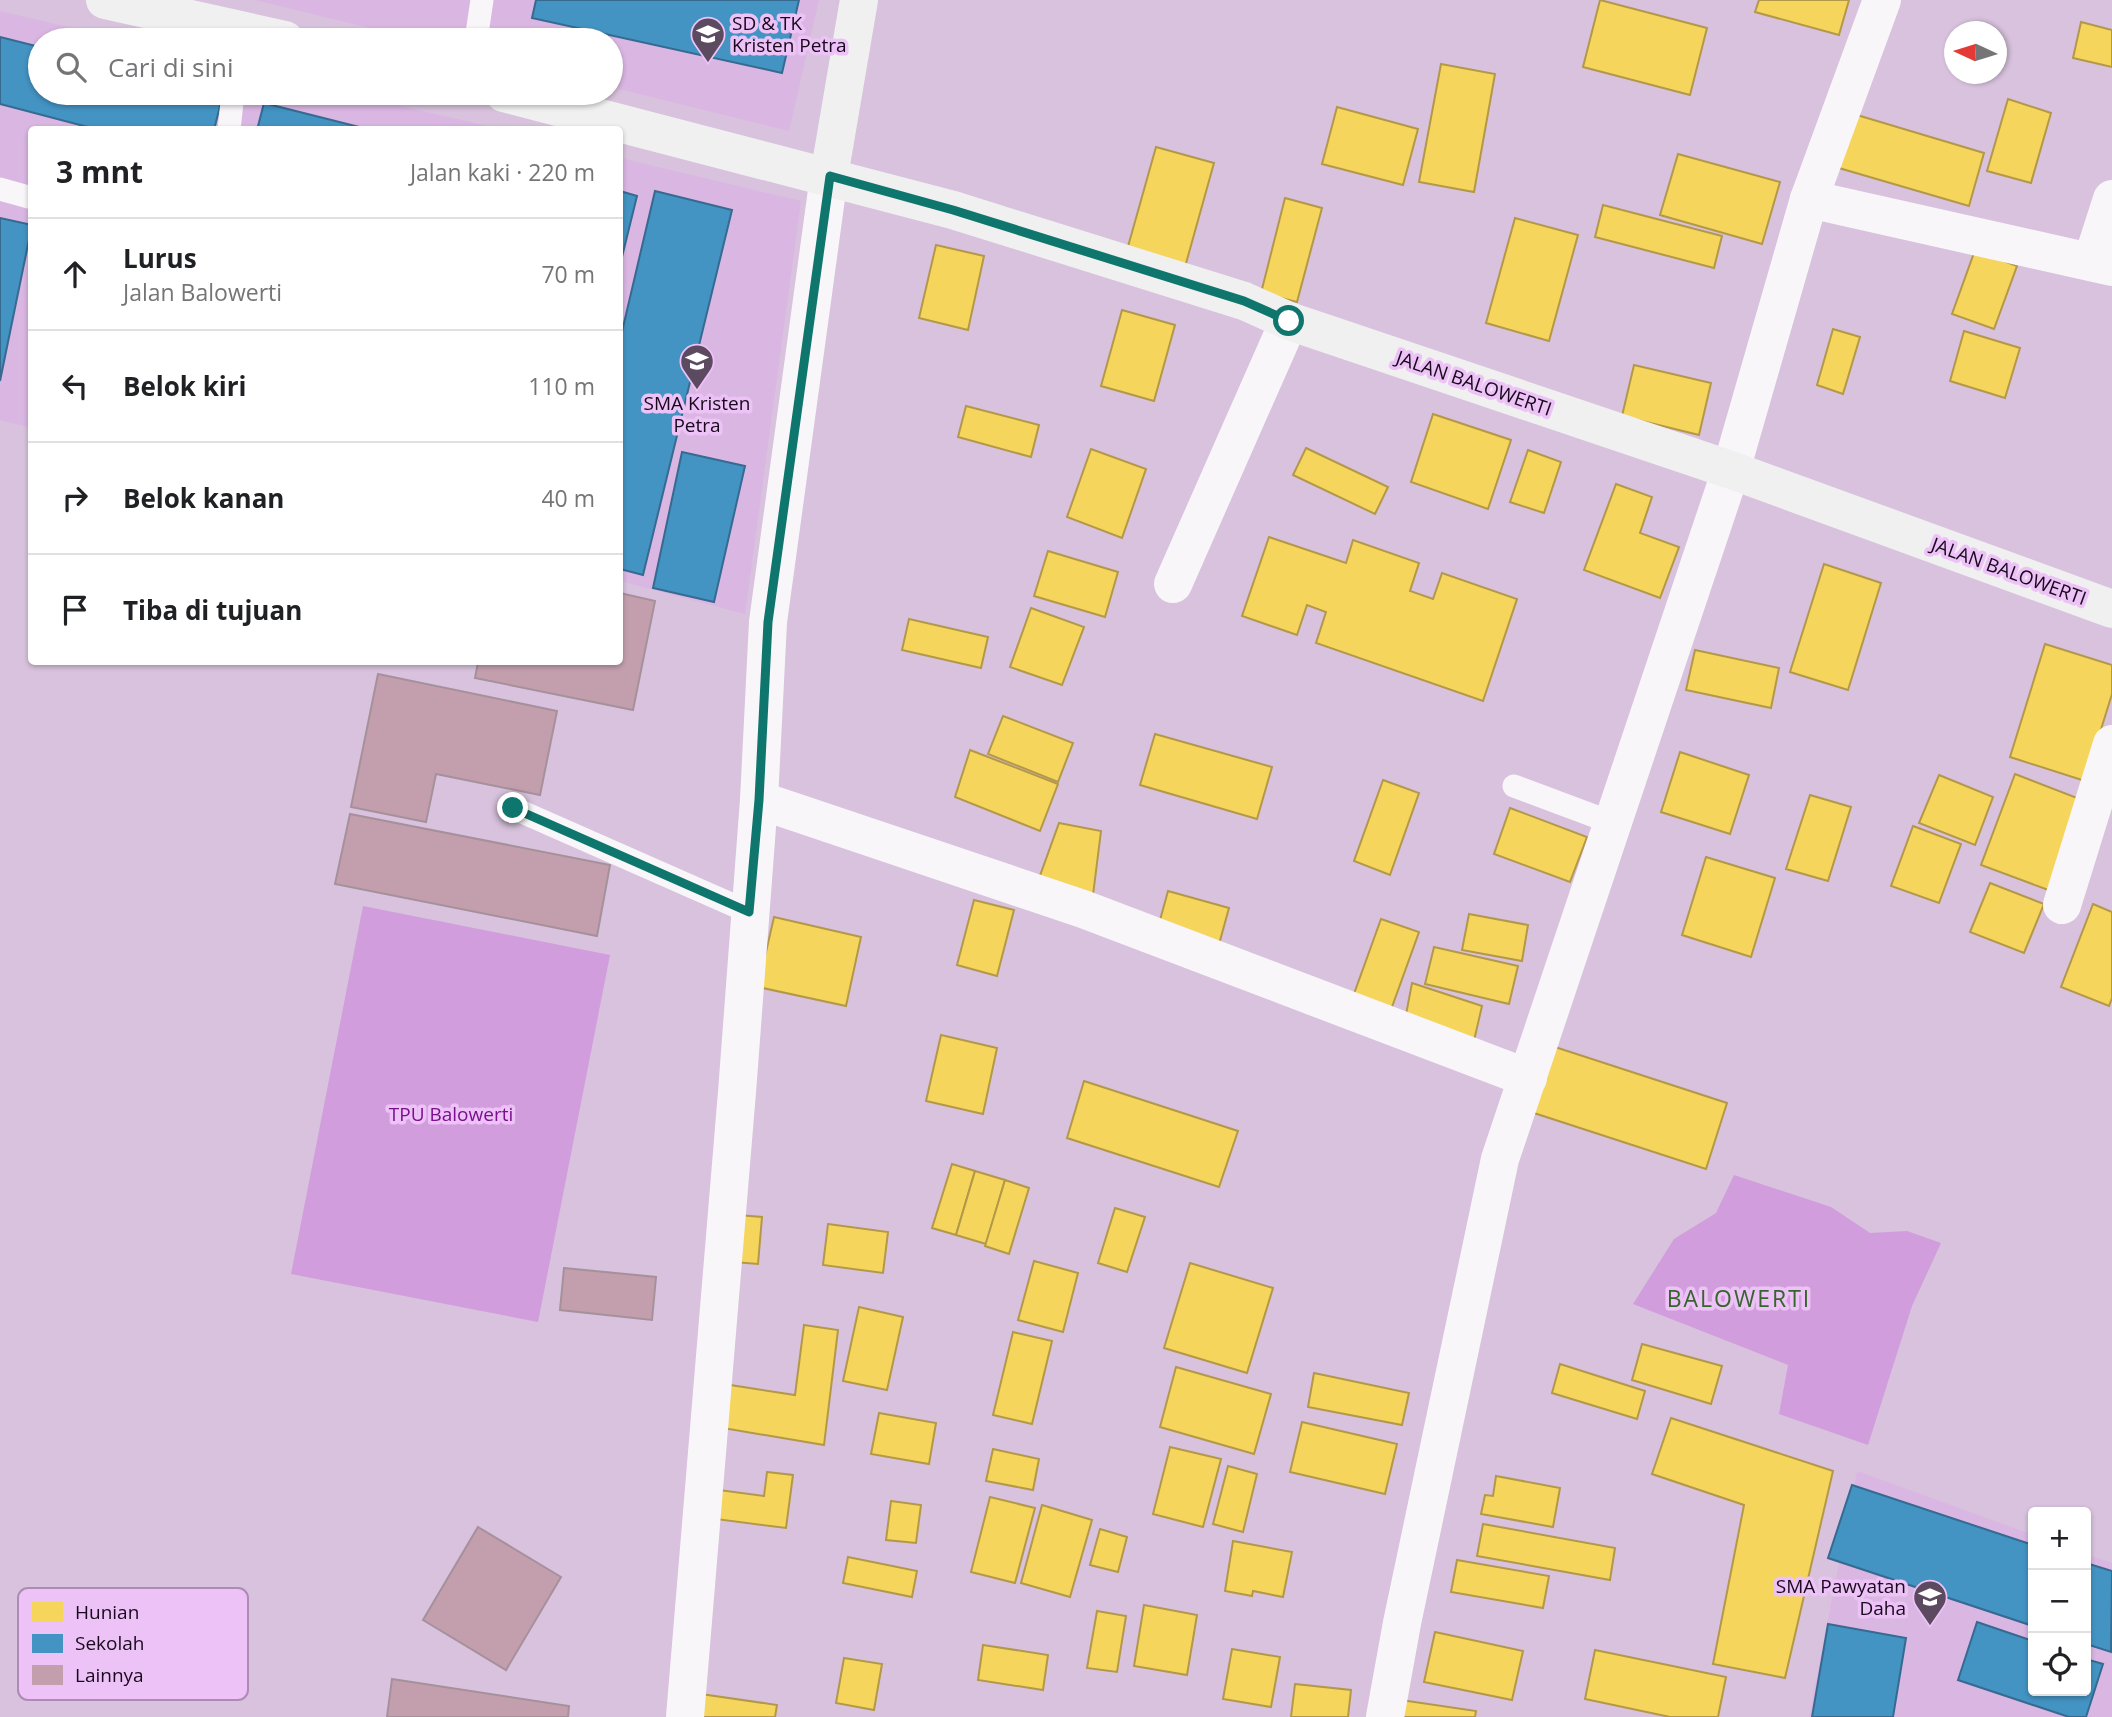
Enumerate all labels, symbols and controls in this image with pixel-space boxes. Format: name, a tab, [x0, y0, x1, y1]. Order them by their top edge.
place label: SD & TK Kristen Petra	[732, 10, 846, 58]
school or university icon: SD & TK Kristen Petra	[689, 15, 727, 64]
north arrow	[1944, 21, 2007, 84]
search box	[28, 28, 623, 105]
icon: search	[52, 48, 90, 86]
text: Cari di sini	[108, 49, 233, 85]
text: 3 mnt	[56, 151, 143, 192]
text: Jalan kaki · 220 m	[410, 156, 595, 188]
text: Lurus	[123, 240, 197, 276]
icon: ahead	[56, 255, 94, 293]
text: 70 m	[541, 258, 595, 290]
text: Jalan Balowerti	[123, 276, 282, 308]
route start	[1273, 305, 1304, 336]
school or university icon: SMA Kristen Petra	[678, 342, 716, 391]
street label: JALAN BALOWERTI	[1391, 344, 1555, 422]
icon: left	[56, 367, 94, 405]
text: Belok kiri	[123, 368, 247, 404]
text: 110 m	[528, 370, 595, 402]
place label: SMA Kristen Petra	[644, 390, 750, 438]
icon: right	[56, 479, 94, 517]
text: Belok kanan	[123, 480, 284, 516]
text: 40 m	[541, 482, 595, 514]
street label: JALAN BALOWERTI	[1926, 530, 2090, 611]
icon: arrive	[56, 591, 94, 629]
text: Tiba di tujuan	[123, 592, 302, 628]
route end	[497, 792, 528, 823]
park label: TPU Balowerti	[389, 1101, 513, 1127]
district label: BALOWERTI	[1667, 1282, 1811, 1314]
map controls	[2028, 1507, 2091, 1696]
button: +	[2028, 1507, 2091, 1570]
button: −	[2028, 1570, 2091, 1633]
place label: SMA Pawyatan Daha	[1776, 1573, 1906, 1621]
school or university icon: SMA Pawyatan Daha	[1911, 1578, 1949, 1627]
legend	[18, 1588, 248, 1700]
text: Hunian	[75, 1599, 139, 1625]
text: Sekolah	[75, 1630, 145, 1656]
button: locate	[2028, 1633, 2091, 1696]
text: Lainnya	[75, 1662, 144, 1688]

